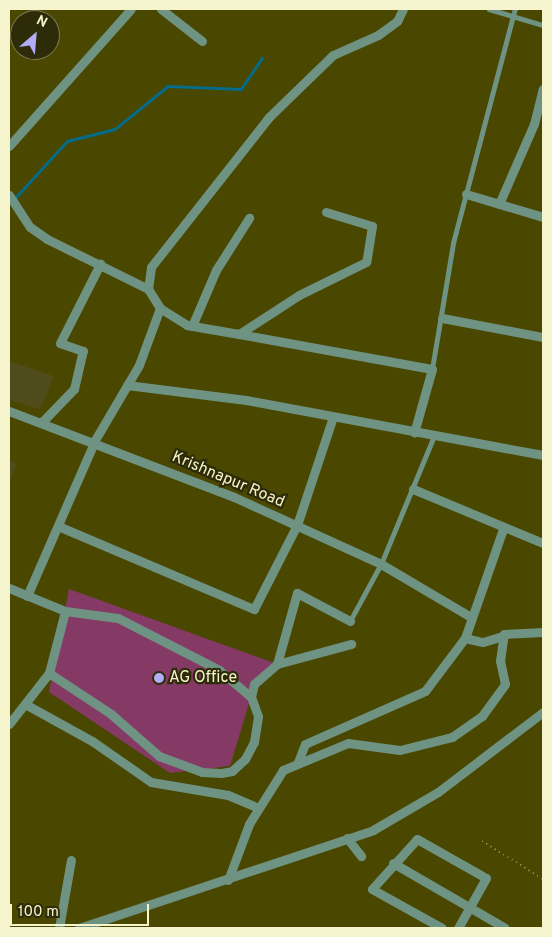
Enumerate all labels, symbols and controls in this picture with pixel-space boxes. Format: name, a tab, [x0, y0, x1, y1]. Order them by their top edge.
north arrow	[10, 10, 60, 60]
text: N	[33, 12, 50, 32]
street label: Krishnapur Road	[169, 448, 287, 512]
place label: AG Office	[169, 668, 237, 688]
marker: AG Office	[153, 672, 165, 684]
scale bar	[12, 894, 151, 926]
text: 100 m	[18, 903, 59, 922]

